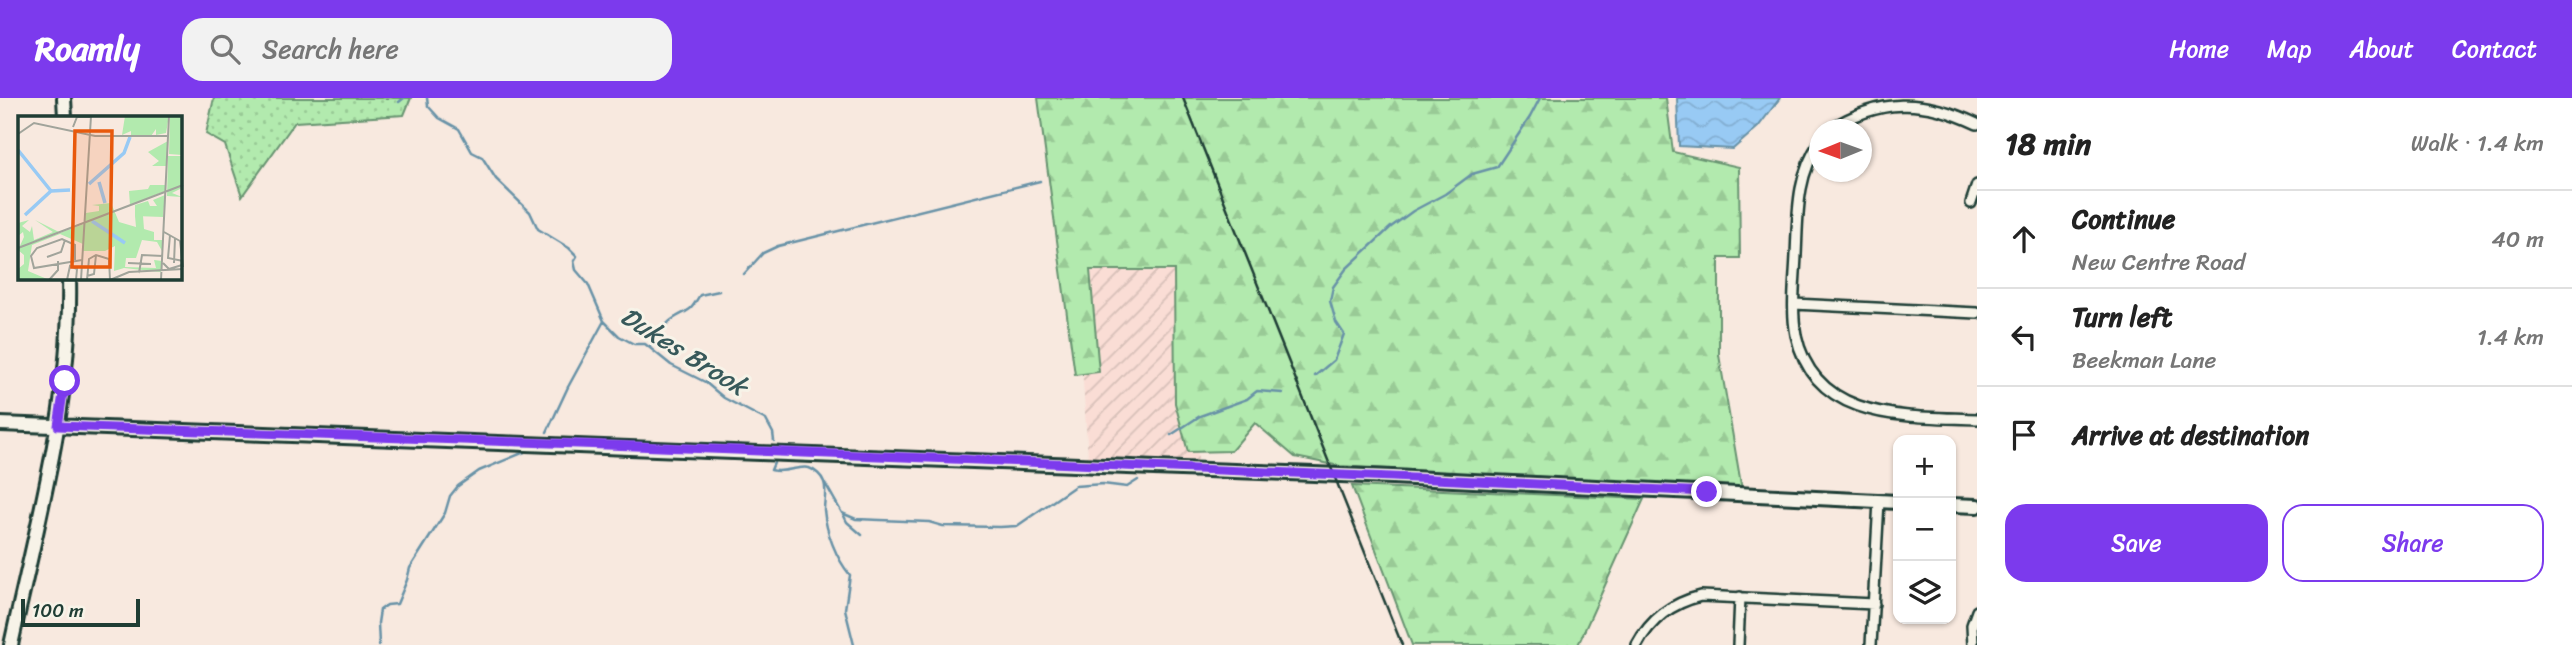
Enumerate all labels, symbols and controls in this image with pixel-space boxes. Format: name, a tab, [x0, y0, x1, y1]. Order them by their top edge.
search box	[182, 18, 672, 81]
text: Roamly	[35, 20, 140, 78]
text: Search here	[262, 26, 399, 72]
text: Home	[2169, 28, 2229, 70]
text: Map	[2267, 28, 2311, 70]
text: About	[2349, 28, 2414, 70]
text: Contact	[2452, 28, 2537, 70]
icon: search	[206, 30, 244, 68]
inset map	[18, 116, 182, 280]
text: 18 min	[2005, 117, 2091, 171]
north arrow	[1809, 119, 1872, 182]
text: Walk · 1.4 km	[2411, 123, 2544, 164]
text: Continue	[2072, 196, 2175, 242]
text: 40 m	[2491, 219, 2544, 260]
icon: ahead	[2005, 220, 2043, 258]
text: New Centre Road	[2072, 242, 2245, 283]
water label: Dukes Brook	[611, 294, 759, 410]
text: Turn left	[2072, 294, 2172, 340]
text: 1.4 km	[2477, 317, 2544, 358]
icon: left	[2005, 318, 2043, 356]
text: Beekman Lane	[2072, 340, 2216, 381]
route start	[49, 365, 80, 396]
text: Arrive at destination	[2072, 412, 2309, 458]
icon: arrive	[2005, 416, 2043, 454]
map controls	[1893, 435, 1956, 624]
button: +	[1893, 435, 1956, 498]
route end	[1691, 476, 1722, 507]
button: −	[1893, 498, 1956, 561]
button: Save	[2005, 504, 2268, 582]
button: Share	[2282, 504, 2544, 582]
button: layers	[1893, 561, 1956, 624]
text: 100 m	[32, 594, 84, 627]
scale bar	[21, 596, 140, 628]

